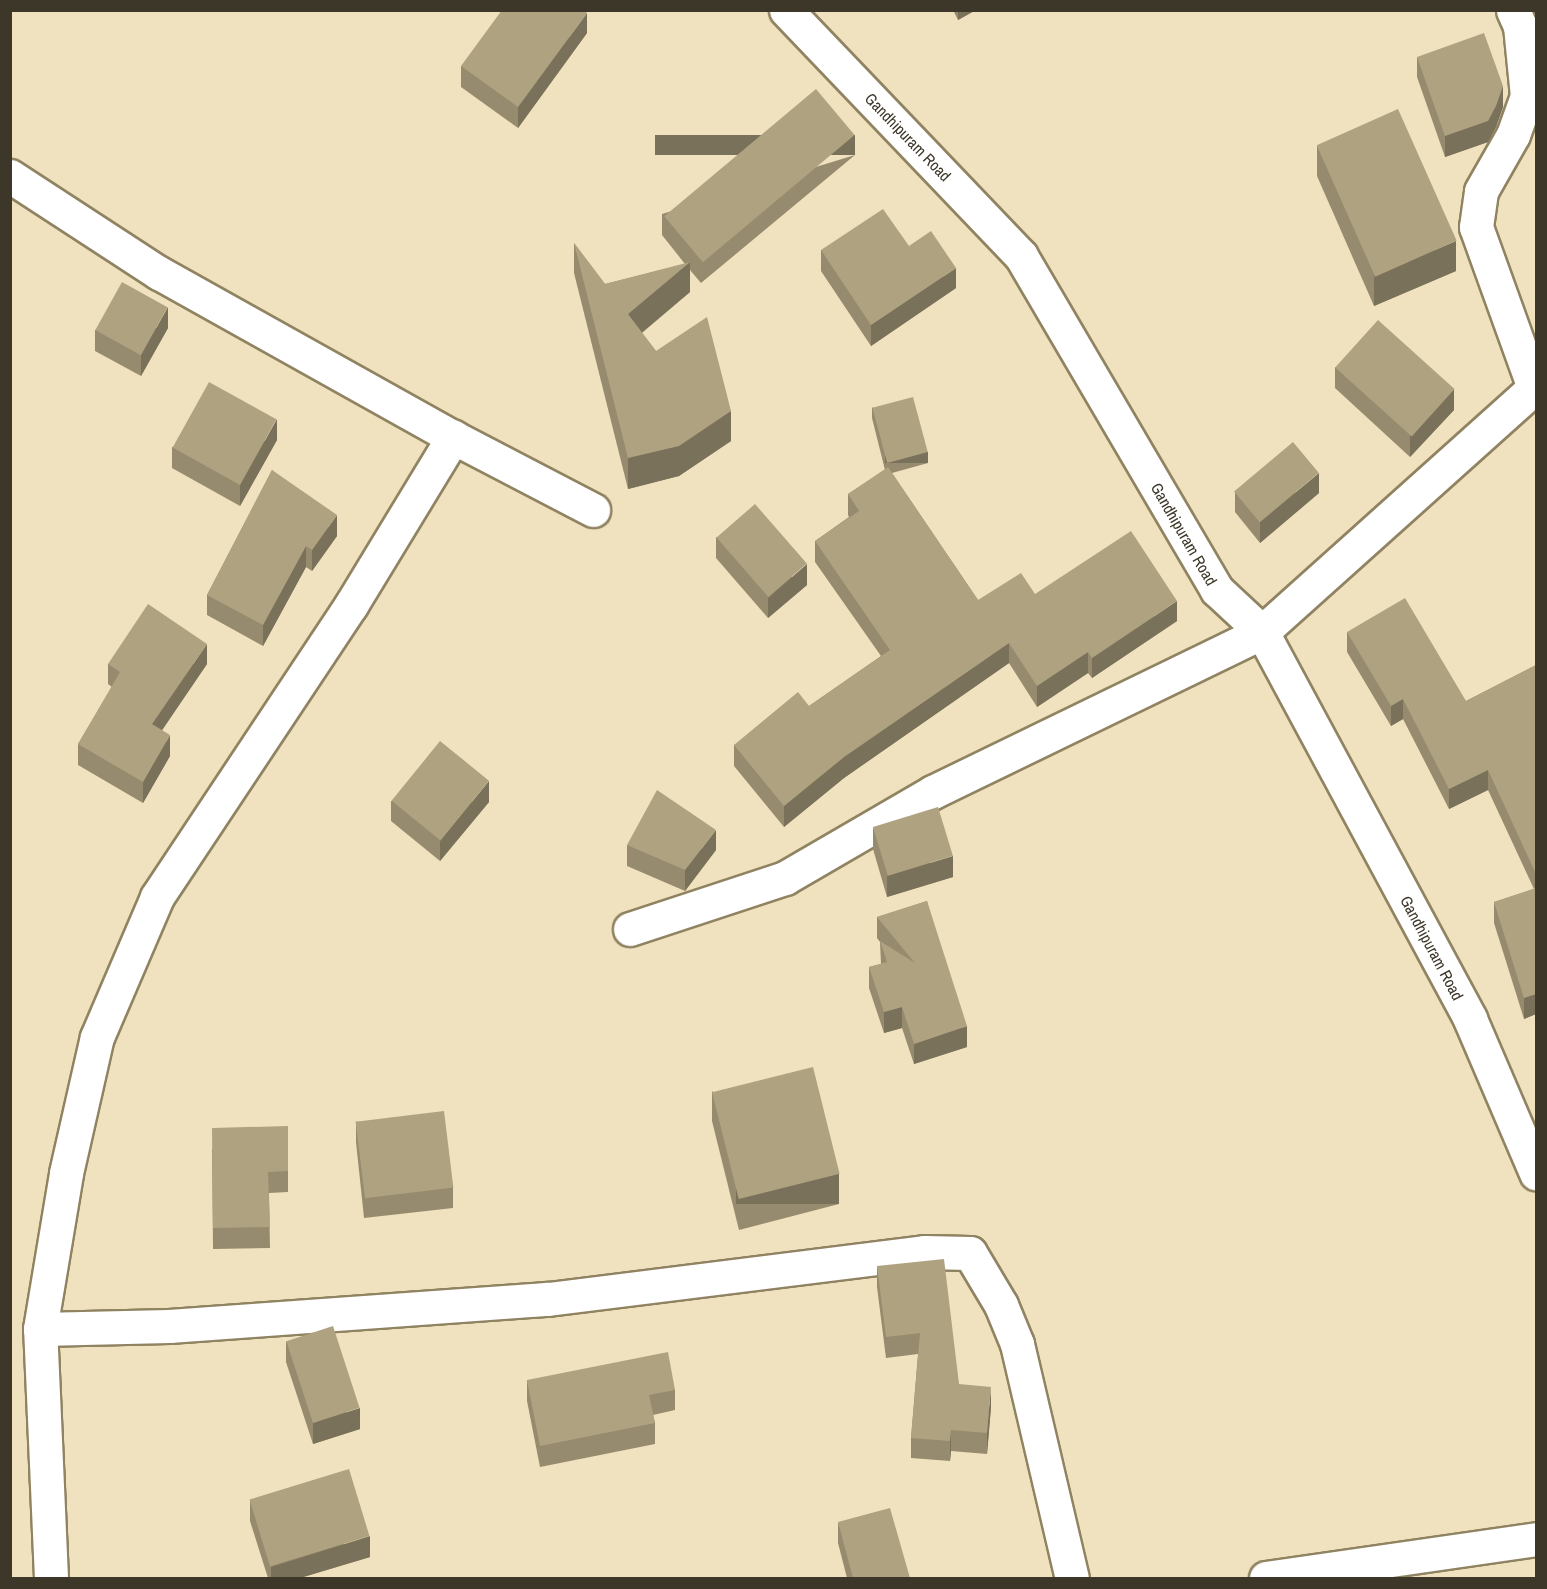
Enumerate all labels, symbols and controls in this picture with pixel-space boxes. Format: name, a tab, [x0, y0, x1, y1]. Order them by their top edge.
street label: Gandhipuram Road	[861, 89, 955, 185]
street label: Gandhipuram Road	[1147, 479, 1221, 589]
street label: Gandhipuram Road	[1396, 893, 1468, 1003]

